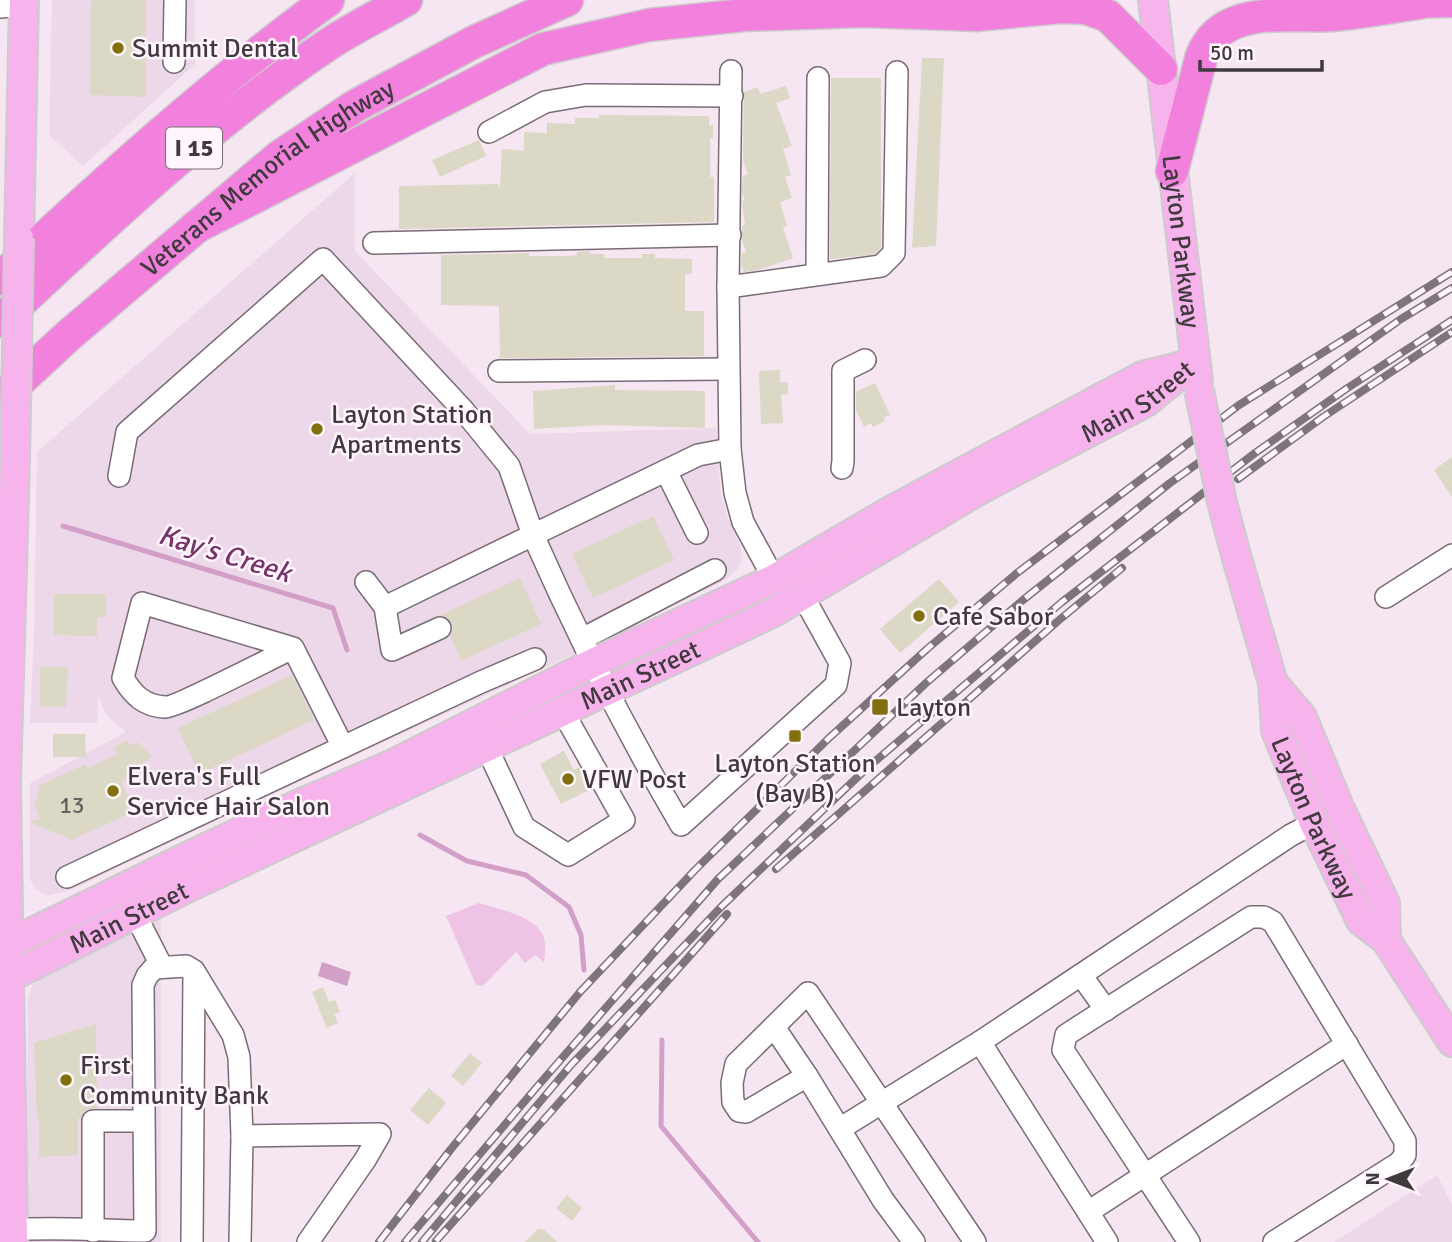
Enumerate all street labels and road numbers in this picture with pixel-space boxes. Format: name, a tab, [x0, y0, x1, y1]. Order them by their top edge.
street label: Veterans Memorial Highway	[135, 73, 400, 284]
road number: I 15	[166, 128, 222, 168]
street label: Layton Parkway	[1154, 153, 1207, 330]
street label: Main Street	[1076, 354, 1201, 450]
street label: Main Street	[575, 634, 706, 718]
street label: Layton Parkway	[1263, 732, 1363, 905]
street label: Main Street	[64, 875, 194, 961]

